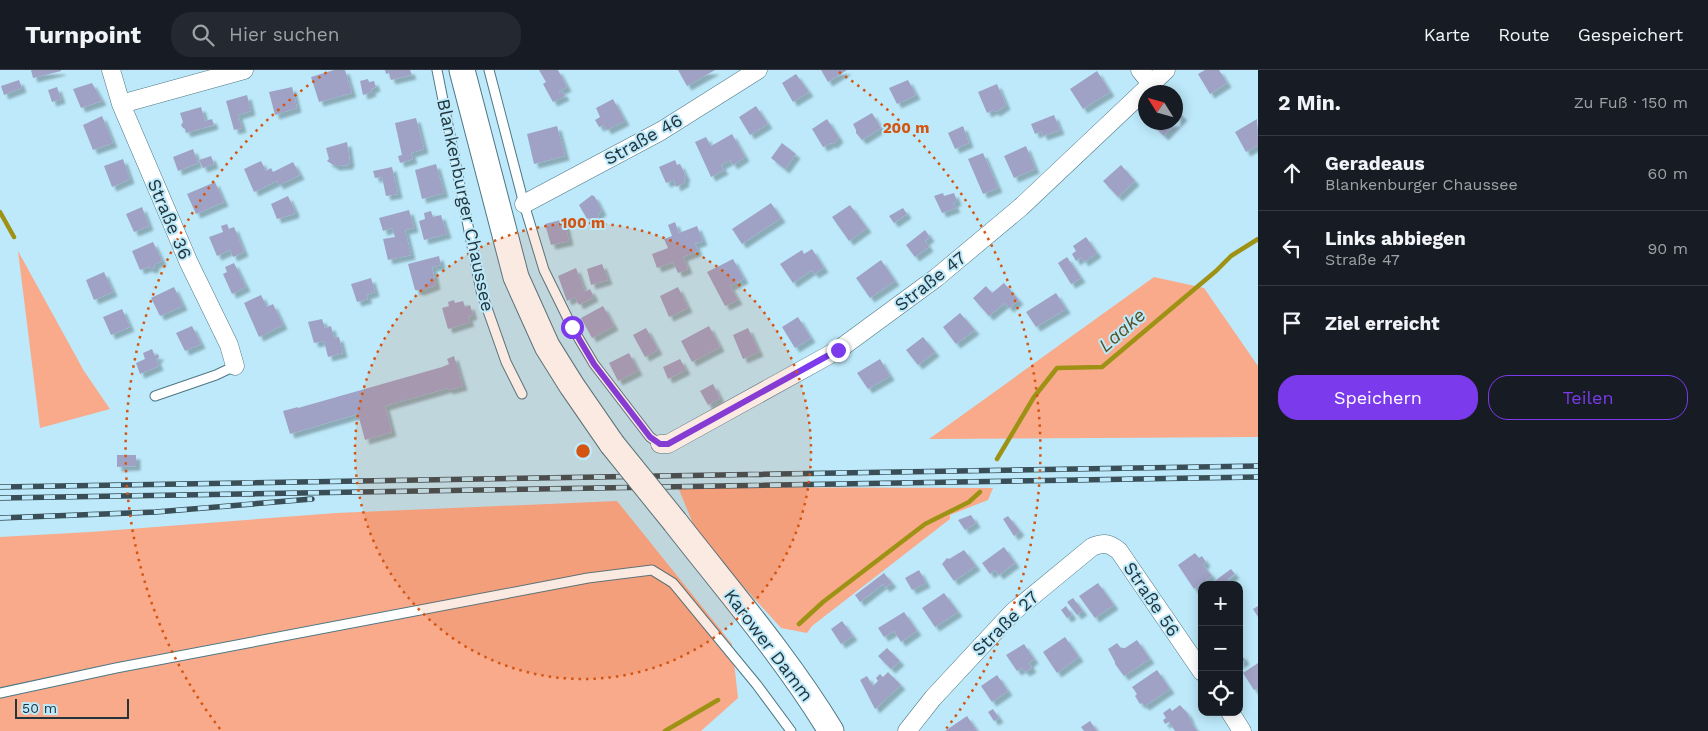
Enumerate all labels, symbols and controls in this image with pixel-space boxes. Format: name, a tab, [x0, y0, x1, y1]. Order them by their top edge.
search box	[171, 12, 521, 57]
text: Turnpoint	[25, 21, 141, 49]
icon: search	[189, 21, 217, 49]
text: Hier suchen	[229, 23, 340, 46]
text: Karte	[1424, 24, 1470, 45]
text: Route	[1498, 24, 1550, 45]
text: Gespeichert	[1578, 24, 1683, 45]
north arrow	[1138, 85, 1183, 130]
text: 2 Min.	[1278, 90, 1341, 115]
text: Zu Fuß · 150 m	[1574, 93, 1688, 112]
street label: Blankenburger Chaussee	[433, 97, 499, 313]
street label: Straße 46	[600, 109, 686, 169]
text: 200 m	[883, 119, 929, 137]
text: Geradeaus	[1325, 152, 1425, 175]
icon: ahead	[1278, 159, 1306, 187]
text: 60 m	[1648, 164, 1688, 183]
text: Blankenburger Chaussee	[1325, 175, 1518, 194]
street label: Straße 36	[144, 176, 196, 262]
text: 100 m	[561, 214, 605, 232]
text: Links abbiegen	[1325, 227, 1466, 250]
icon: left	[1278, 234, 1306, 262]
text: 90 m	[1647, 239, 1688, 258]
street label: Straße 47	[890, 247, 970, 315]
text: Straße 47	[1325, 250, 1400, 269]
water label: Laake	[1094, 303, 1150, 357]
icon: arrive	[1278, 309, 1306, 337]
text: Ziel erreicht	[1325, 312, 1440, 335]
route start	[561, 316, 584, 339]
route end	[827, 339, 850, 362]
button: Speichern	[1278, 375, 1478, 420]
button: Teilen	[1488, 375, 1688, 420]
centre of rings	[574, 442, 592, 460]
street label: Straße 56	[1119, 558, 1185, 640]
map controls	[1198, 581, 1243, 716]
button: +	[1198, 581, 1243, 626]
street label: Karower Damm	[720, 585, 818, 705]
street label: Straße 27	[967, 586, 1043, 660]
button: −	[1198, 626, 1243, 671]
button: locate	[1198, 671, 1243, 716]
scale bar	[15, 696, 129, 719]
text: 50 m	[22, 700, 57, 716]

